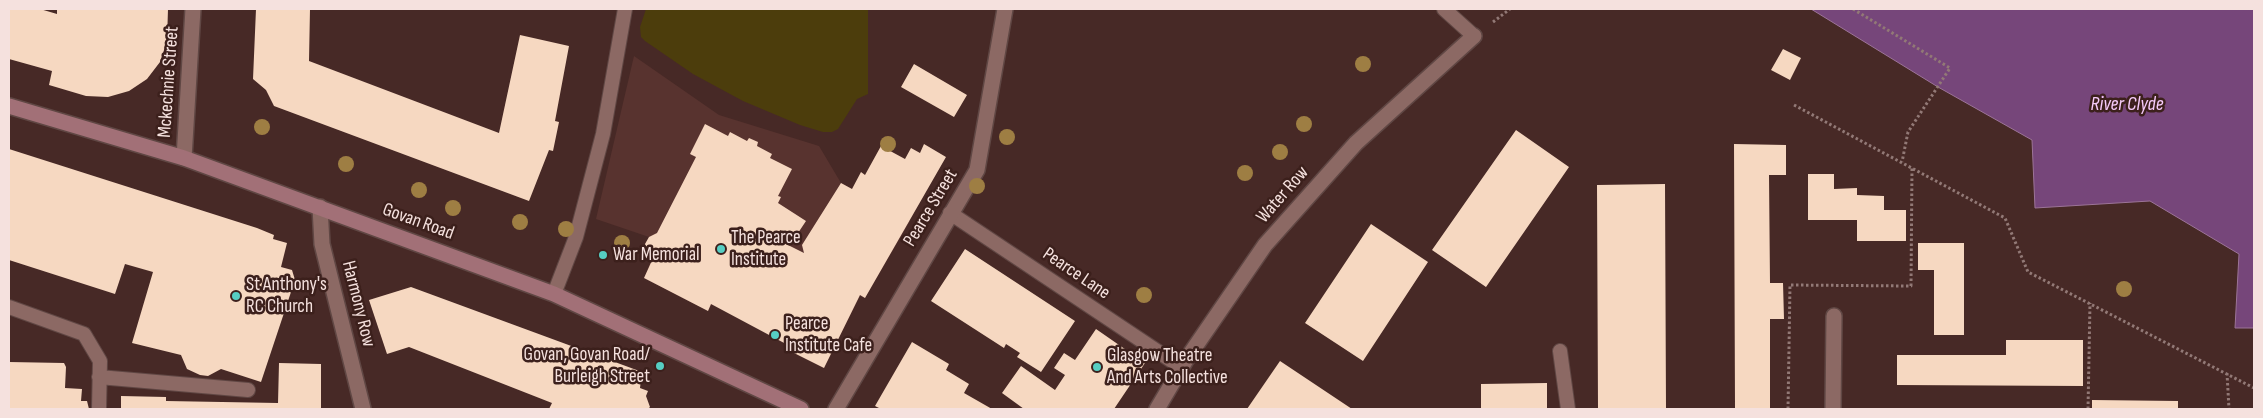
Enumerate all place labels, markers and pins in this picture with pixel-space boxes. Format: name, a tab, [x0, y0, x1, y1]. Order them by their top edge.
place label: The Pearce Institute	[731, 227, 801, 271]
marker: The Pearce Institute	[715, 243, 727, 255]
place label: War Memorial	[613, 244, 699, 266]
marker: War Memorial	[597, 249, 609, 261]
place label: St Anthony's RC Church	[246, 274, 327, 318]
marker: St Anthony's RC Church	[230, 290, 242, 302]
place label: Pearce Institute Cafe	[785, 313, 872, 357]
marker: Pearce Institute Cafe	[769, 329, 781, 341]
place label: Govan, Govan Road/ Burleigh Street	[524, 344, 650, 388]
place label: Glasgow Theatre And Arts Collective	[1107, 345, 1228, 389]
marker: Govan, Govan Road/ Burleigh Street	[654, 360, 666, 372]
marker: Glasgow Theatre And Arts Collective	[1091, 361, 1103, 373]

